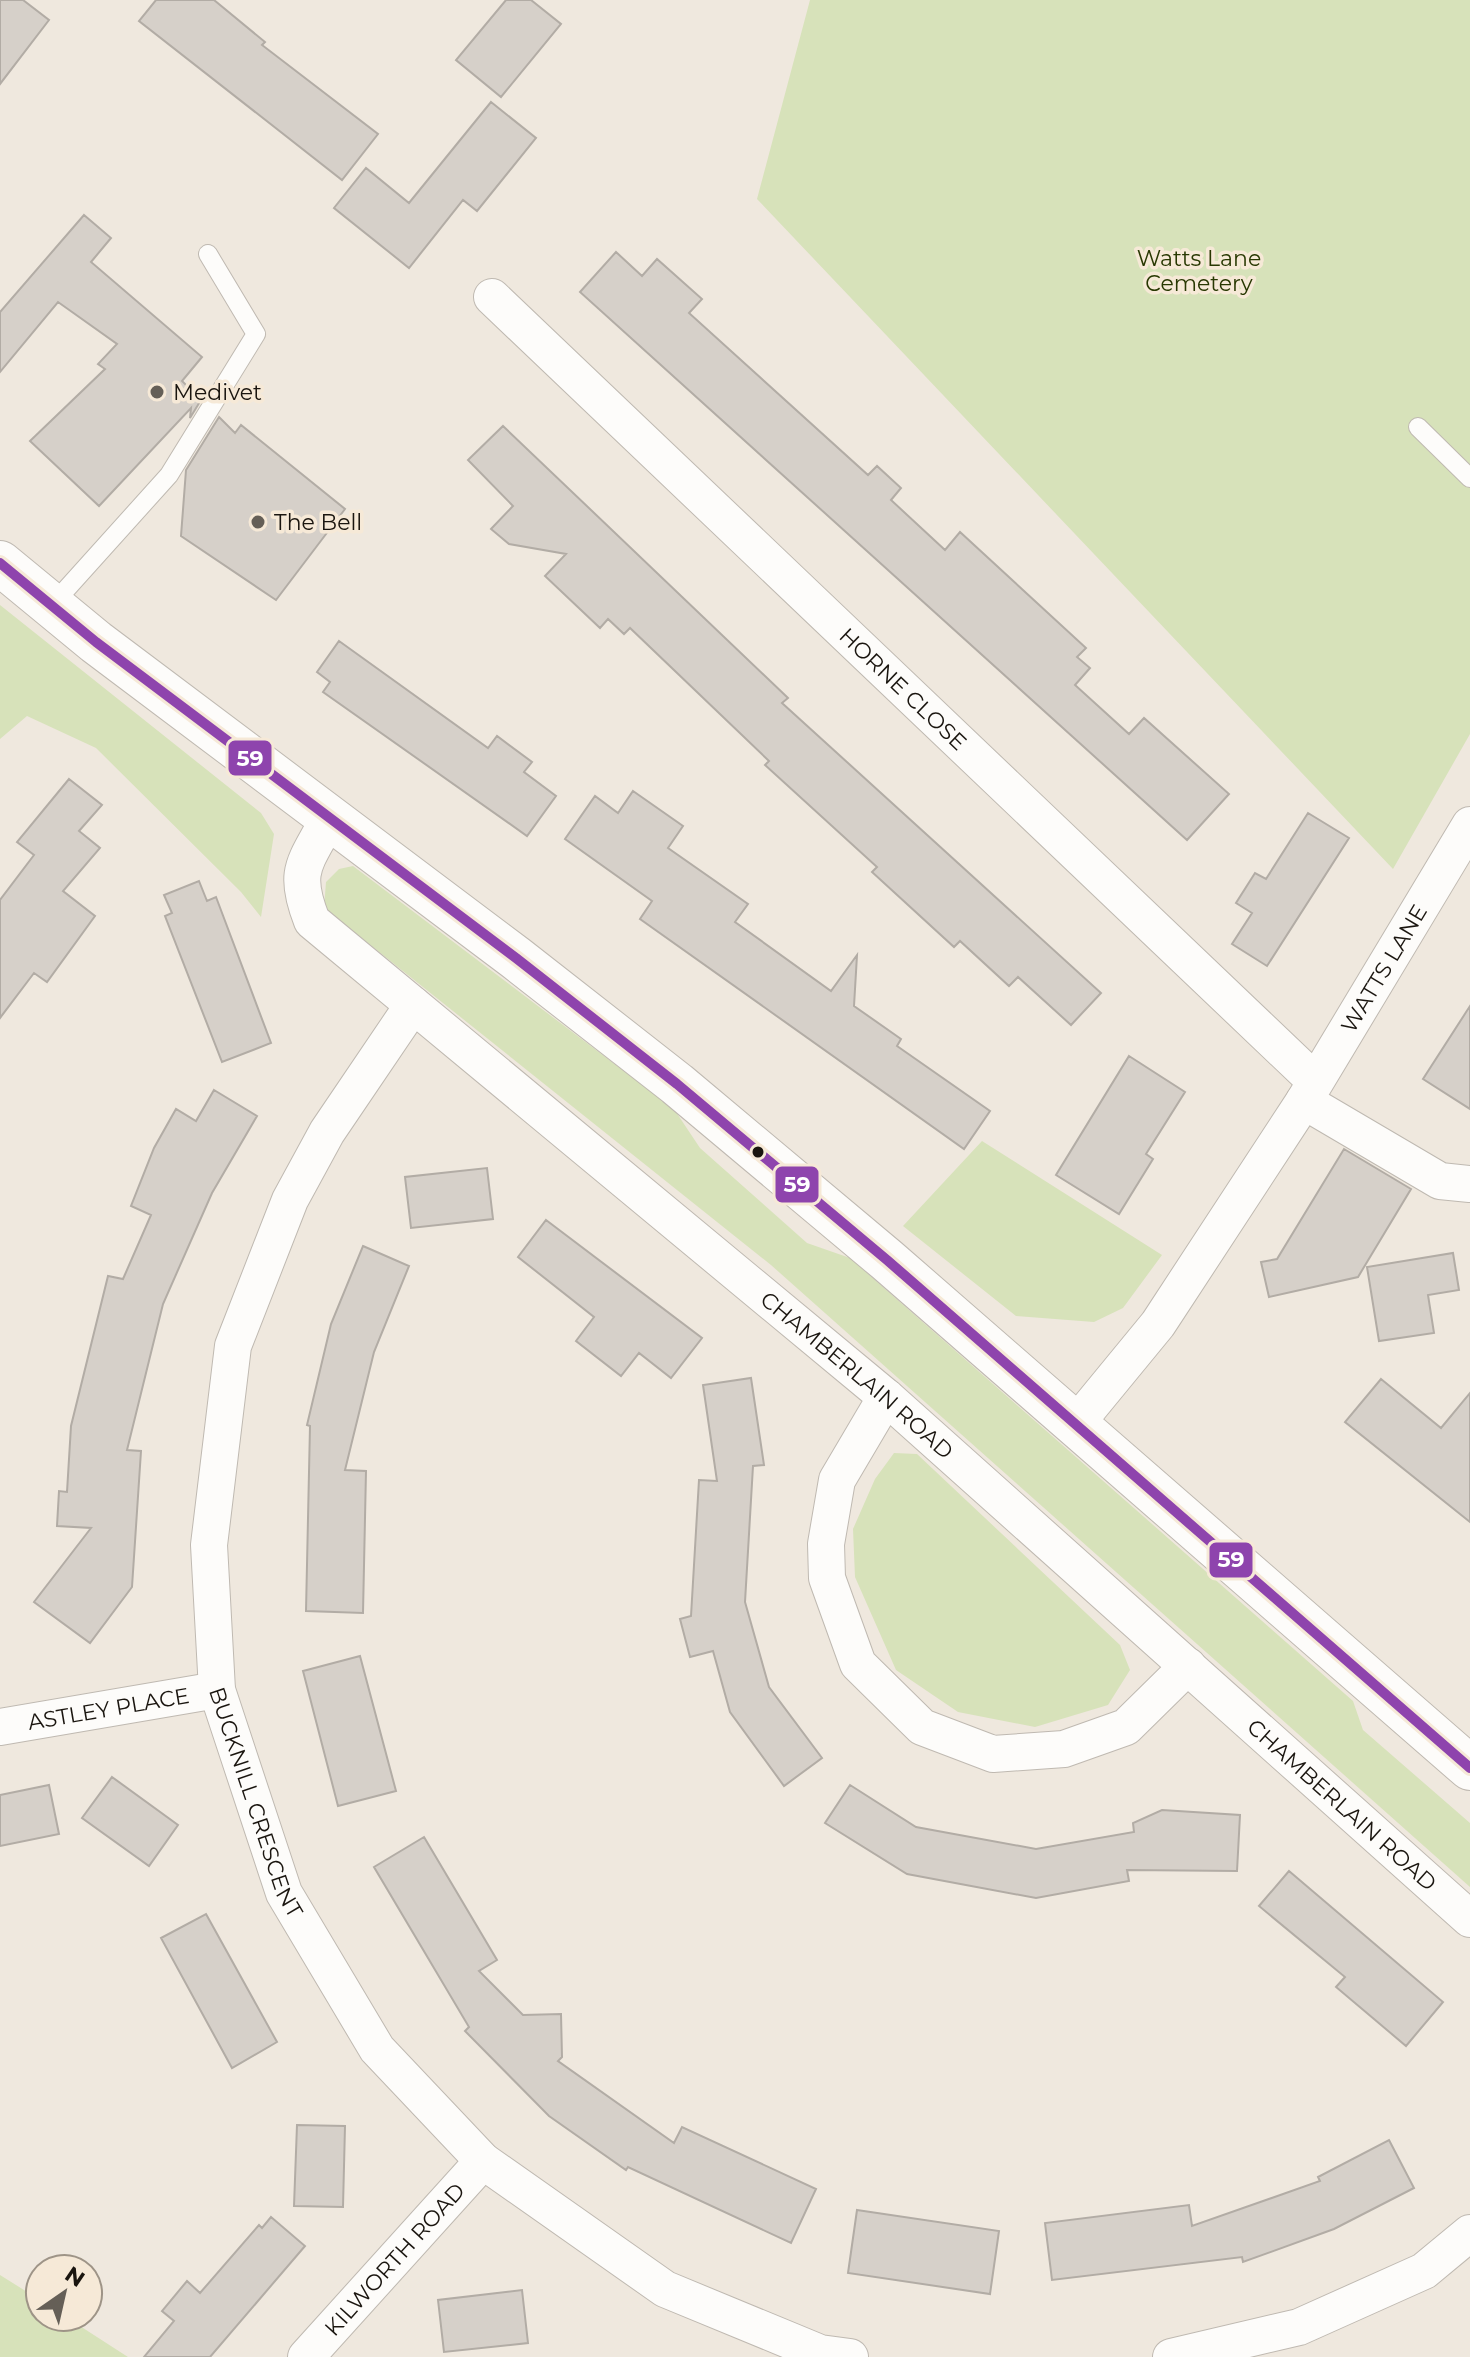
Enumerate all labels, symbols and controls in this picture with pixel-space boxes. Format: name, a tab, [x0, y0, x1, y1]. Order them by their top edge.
park label: Watts Lane Cemetery	[1137, 245, 1261, 297]
place label: Medivet	[173, 379, 262, 406]
marker: Medivet	[148, 383, 166, 401]
place label: The Bell	[274, 509, 362, 536]
marker: The Bell	[249, 513, 267, 531]
street label: HORNE CLOSE	[834, 622, 973, 756]
line badge: 59	[227, 739, 273, 777]
text: 59	[236, 745, 264, 772]
street label: WATTS LANE	[1335, 900, 1433, 1037]
unlabelled marker	[750, 1144, 766, 1160]
line badge: 59	[774, 1165, 820, 1204]
text: 59	[783, 1171, 811, 1198]
street label: CHAMBERLAIN ROAD	[755, 1285, 959, 1464]
line badge: 59	[1208, 1541, 1254, 1579]
text: 59	[1217, 1546, 1245, 1573]
street label: ASTLEY PLACE	[26, 1681, 191, 1736]
street label: BUCKNILL CRESCENT	[203, 1684, 309, 1923]
street label: CHAMBERLAIN ROAD	[1242, 1713, 1442, 1896]
street label: KILWORTH ROAD	[319, 2177, 470, 2341]
north arrow	[24, 2253, 104, 2333]
text: N	[60, 2261, 90, 2293]

